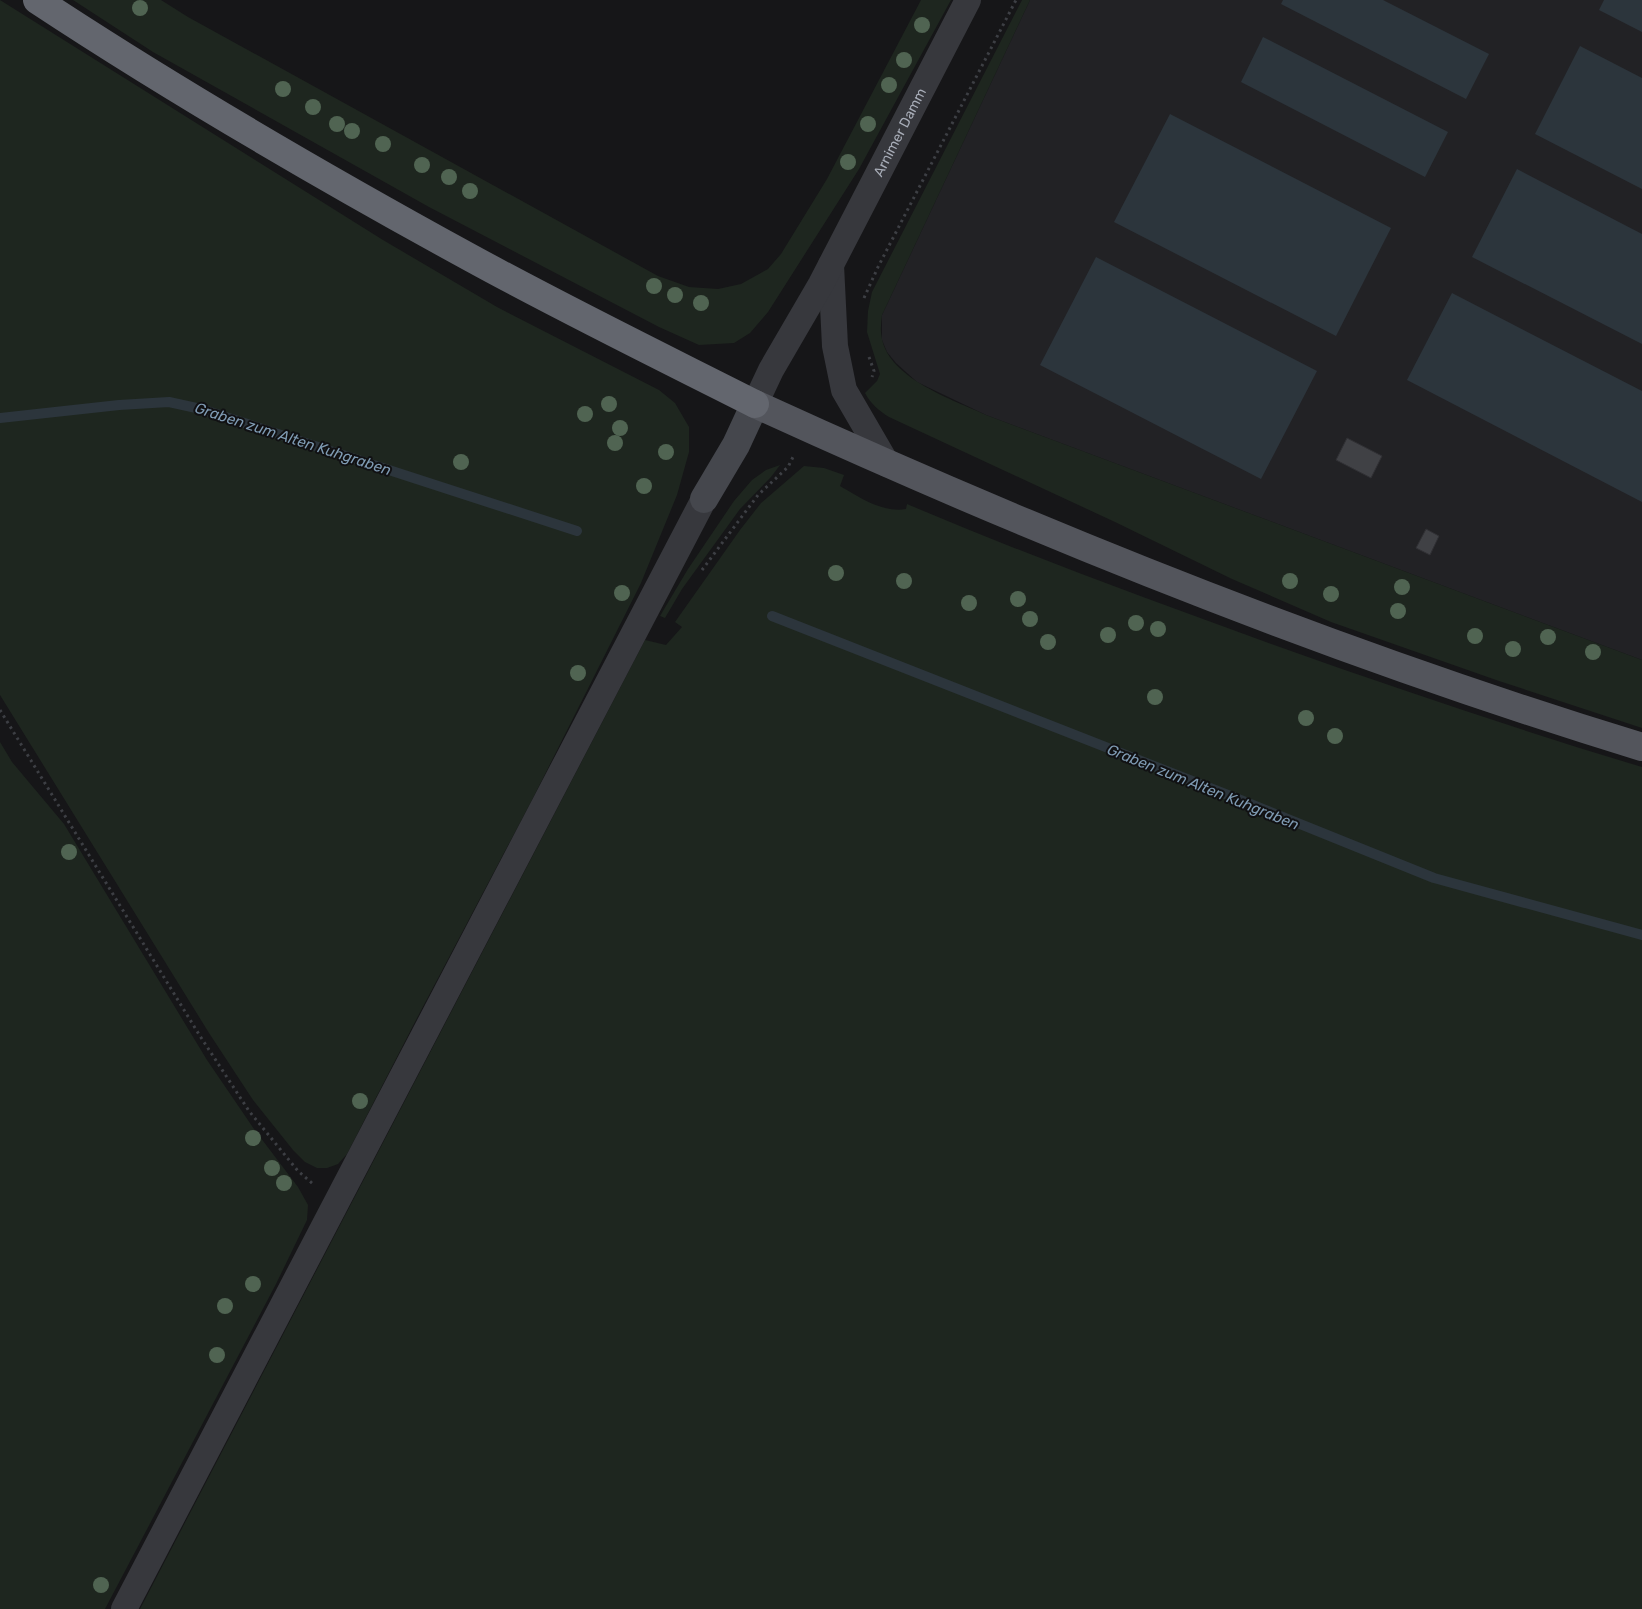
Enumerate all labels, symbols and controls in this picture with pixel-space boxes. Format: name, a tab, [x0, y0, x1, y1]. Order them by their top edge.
street label: Arnimer Damm	[870, 85, 930, 179]
water label: Graben zum Alten Kuhgraben	[193, 399, 393, 479]
water label: Graben zum Alten Kuhgraben	[1104, 740, 1302, 834]

